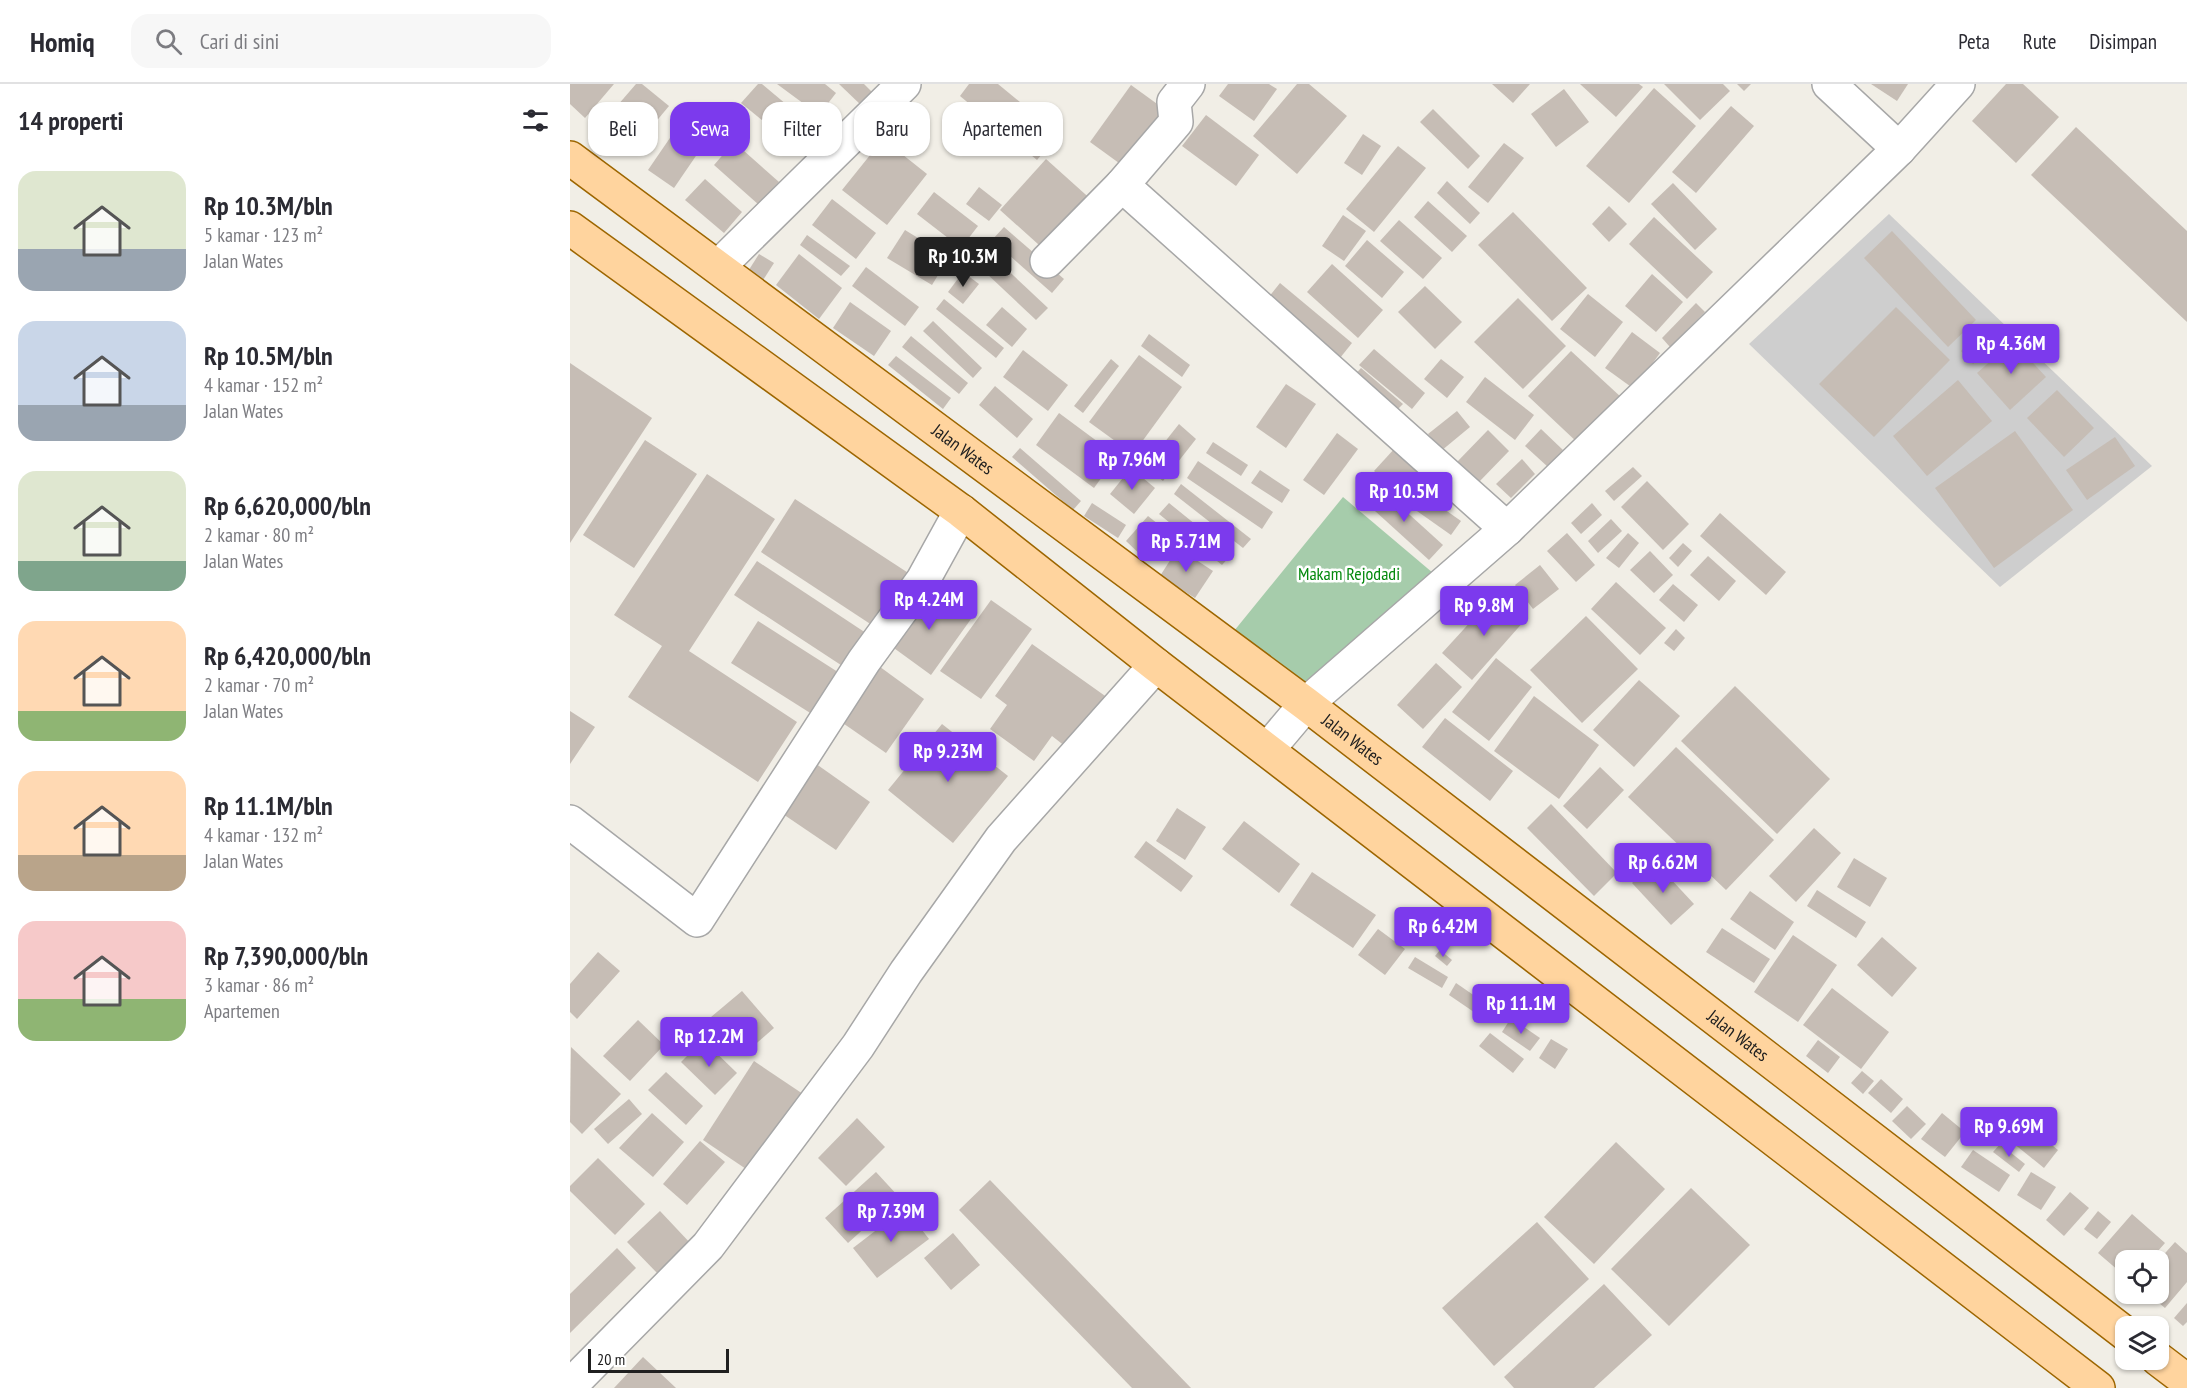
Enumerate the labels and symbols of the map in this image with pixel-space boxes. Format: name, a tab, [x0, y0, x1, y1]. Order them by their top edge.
pin: Rp 10.3M	[901, 237, 1025, 288]
pin: Rp 4.36M	[1949, 324, 2073, 375]
street label: Jalan Wates	[927, 418, 999, 479]
pin: Rp 7.96M	[1070, 440, 1194, 491]
pin: Rp 10.5M	[1342, 472, 1466, 523]
pin: Rp 5.71M	[1124, 522, 1248, 573]
park label: Makam Rejodadi	[1298, 562, 1400, 585]
pin: Rp 4.24M	[867, 580, 991, 631]
pin: Rp 9.8M	[1429, 586, 1539, 637]
street label: Jalan Wates	[1317, 708, 1388, 770]
pin: Rp 9.23M	[886, 732, 1010, 783]
pin: Rp 6.62M	[1601, 843, 1725, 894]
pin: Rp 6.42M	[1381, 907, 1505, 958]
pin: Rp 11.1M	[1459, 984, 1583, 1035]
street label: Jalan Wates	[1702, 1004, 1773, 1066]
pin: Rp 12.2M	[647, 1017, 771, 1068]
pin: Rp 9.69M	[1947, 1107, 2071, 1158]
pin: Rp 7.39M	[829, 1192, 953, 1243]
scale bar	[588, 1346, 729, 1374]

